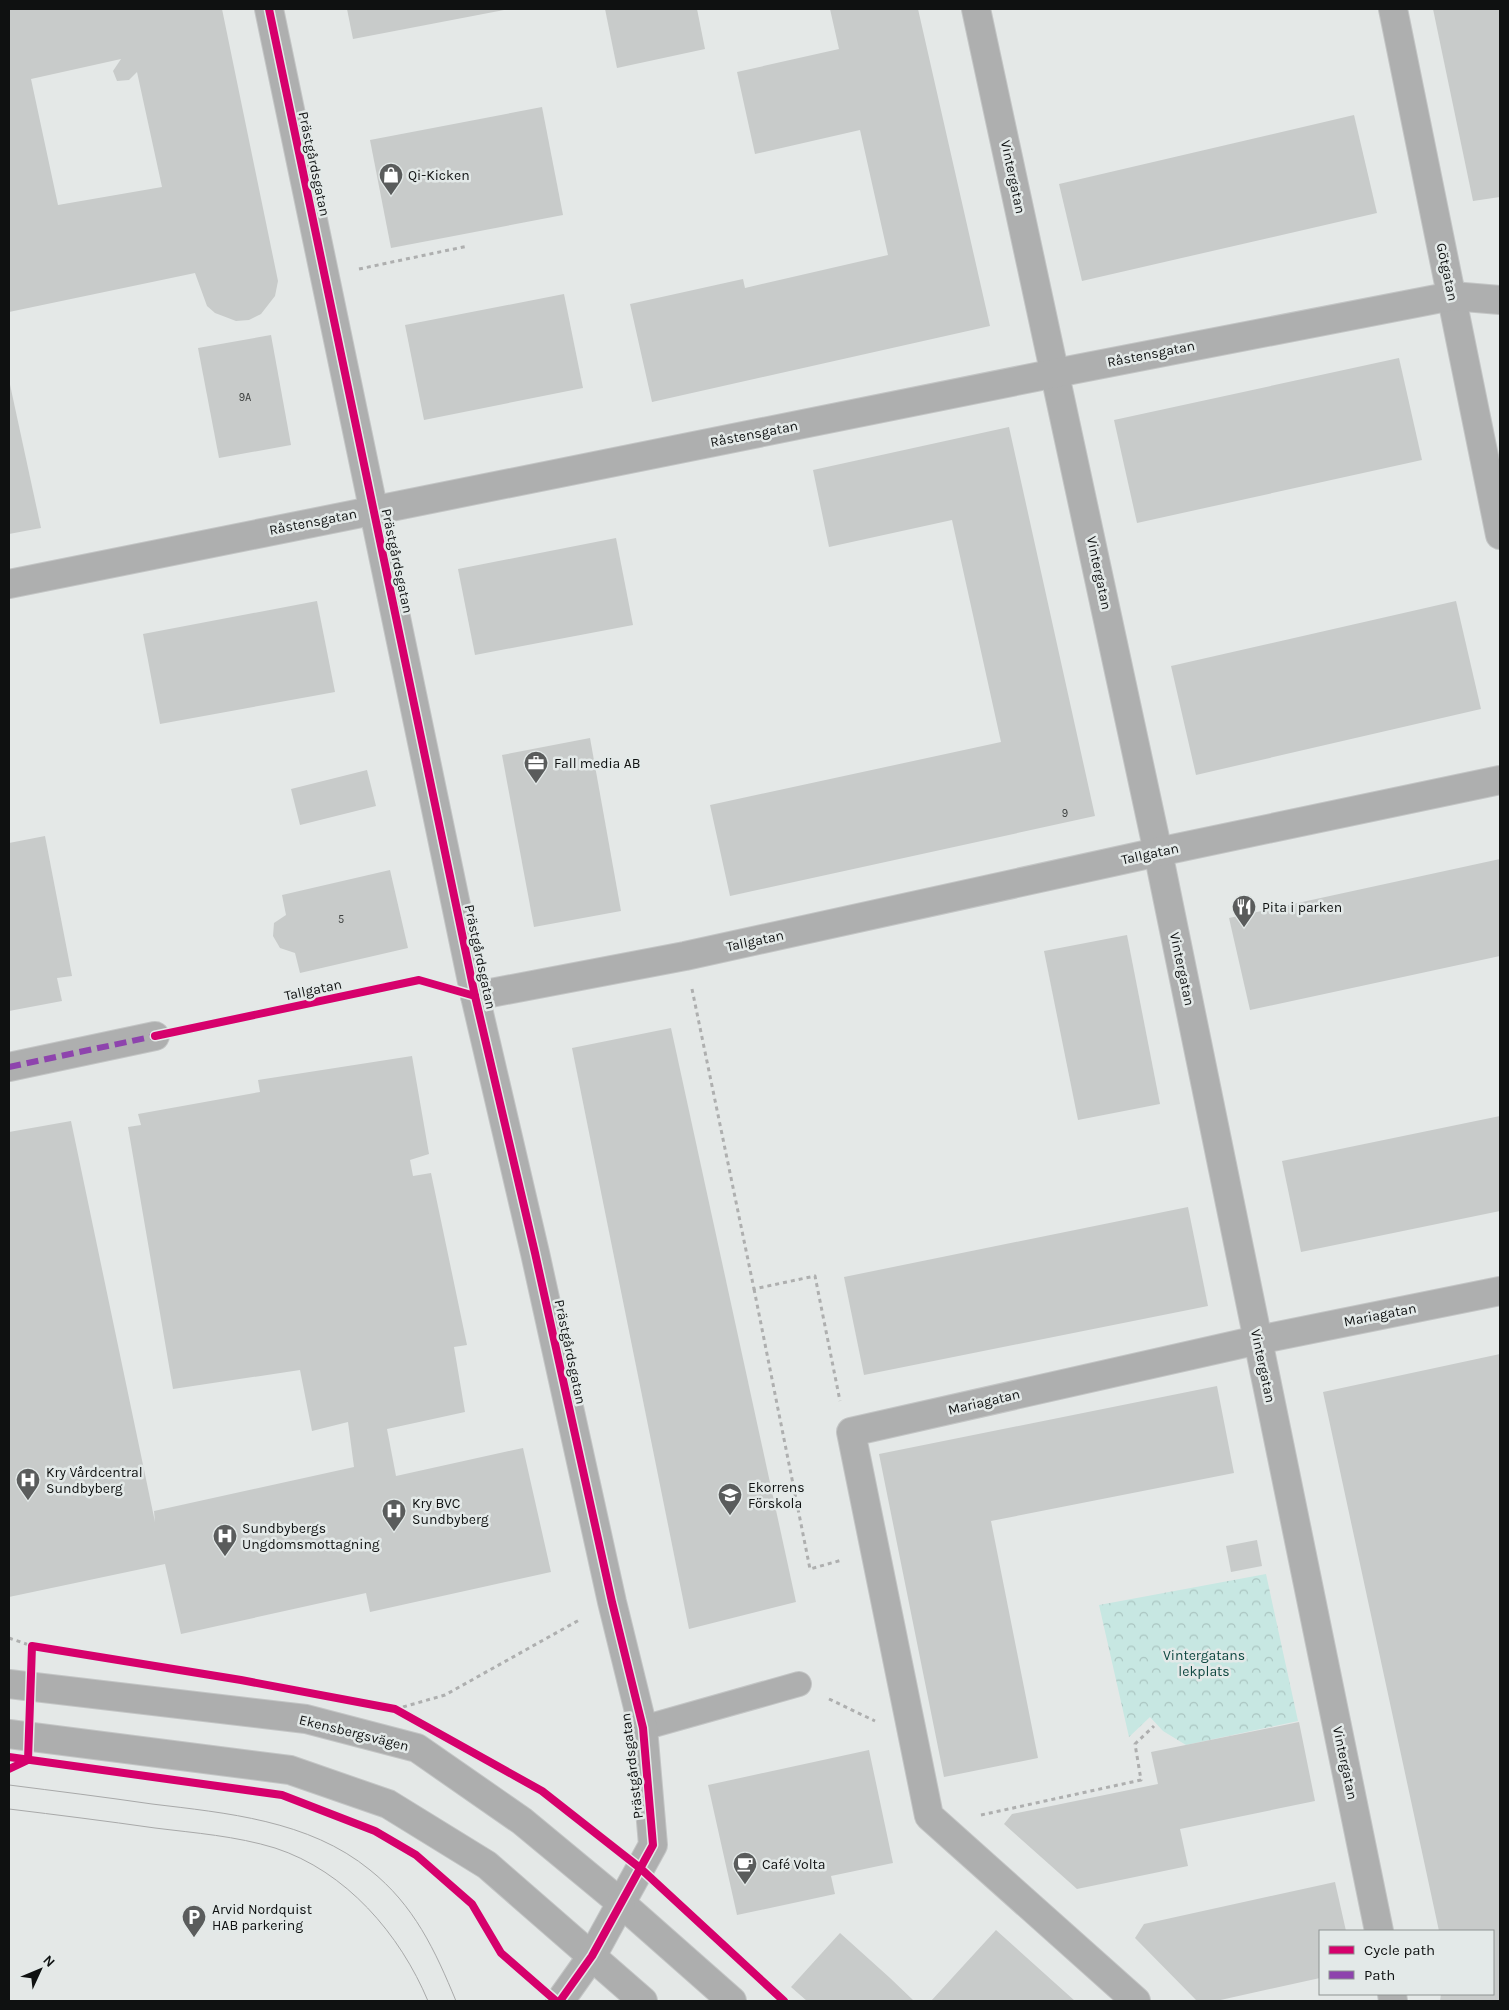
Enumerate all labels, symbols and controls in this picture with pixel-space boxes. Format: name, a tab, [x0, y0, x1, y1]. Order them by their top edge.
street label: Prästgårdsgatan	[295, 110, 333, 218]
street label: Vintergatan	[997, 139, 1029, 215]
shop icon: Qi-Kicken	[378, 162, 404, 196]
place label: Qi-Kicken	[408, 167, 470, 184]
street label: Götgatan	[1433, 241, 1461, 303]
street label: Råstensgatan	[1106, 337, 1196, 371]
house number: 9A	[239, 391, 252, 404]
street label: Råstensgatan	[709, 417, 799, 451]
street label: Råstensgatan	[268, 505, 358, 539]
street label: Prästgårdsgatan	[378, 507, 416, 615]
street label: Vintergatan	[1083, 535, 1115, 611]
office icon: Fall media AB	[523, 750, 549, 784]
place label: Fall media AB	[554, 755, 640, 772]
house number: 9	[1062, 807, 1068, 820]
street label: Tallgatan	[1120, 840, 1180, 868]
restaurant icon: Pita i parken	[1231, 894, 1257, 928]
place label: Pita i parken	[1262, 899, 1342, 916]
street label: Prästgårdsgatan	[461, 903, 499, 1011]
house number: 5	[338, 913, 344, 926]
street label: Tallgatan	[725, 927, 785, 955]
street label: Vintergatan	[1166, 931, 1198, 1007]
street label: Tallgatan	[283, 976, 343, 1004]
street label: Prästgårdsgatan	[551, 1298, 589, 1406]
street label: Mariagatan	[1342, 1300, 1418, 1330]
street label: Vintergatan	[1247, 1328, 1279, 1404]
street label: Mariagatan	[946, 1385, 1022, 1419]
place label: Kry Vårdcentral Sundbyberg	[46, 1464, 143, 1497]
hospital icon: Kry Vårdcentral Sundbyberg	[15, 1467, 41, 1501]
place label: Ekorrens Förskola	[748, 1479, 805, 1512]
school or university icon: Ekorrens Förskola	[717, 1482, 743, 1516]
place label: Kry BVC Sundbyberg	[412, 1495, 489, 1528]
hospital icon: Kry BVC Sundbyberg	[381, 1498, 407, 1532]
place label: Sundbybergs Ungdomsmottagning	[242, 1520, 380, 1553]
hospital icon: Sundbybergs Ungdomsmottagning	[212, 1523, 238, 1557]
park label: Vintergatans lekplats	[1163, 1647, 1245, 1680]
street label: Ekensbergsvägen	[297, 1711, 411, 1755]
street label: Prästgårdsgatan	[617, 1712, 647, 1820]
street label: Vintergatan	[1329, 1725, 1361, 1801]
cafe icon: Café Volta	[732, 1851, 758, 1885]
place label: Café Volta	[762, 1856, 826, 1873]
place label: Arvid Nordquist HAB parkering	[212, 1901, 312, 1934]
parking icon: Arvid Nordquist HAB parkering	[181, 1904, 207, 1938]
legend	[1319, 1930, 1494, 1995]
text: Cycle path	[1364, 1941, 1435, 1959]
north arrow	[15, 1945, 65, 1995]
text: N	[39, 1952, 59, 1971]
text: Path	[1364, 1966, 1395, 1984]

